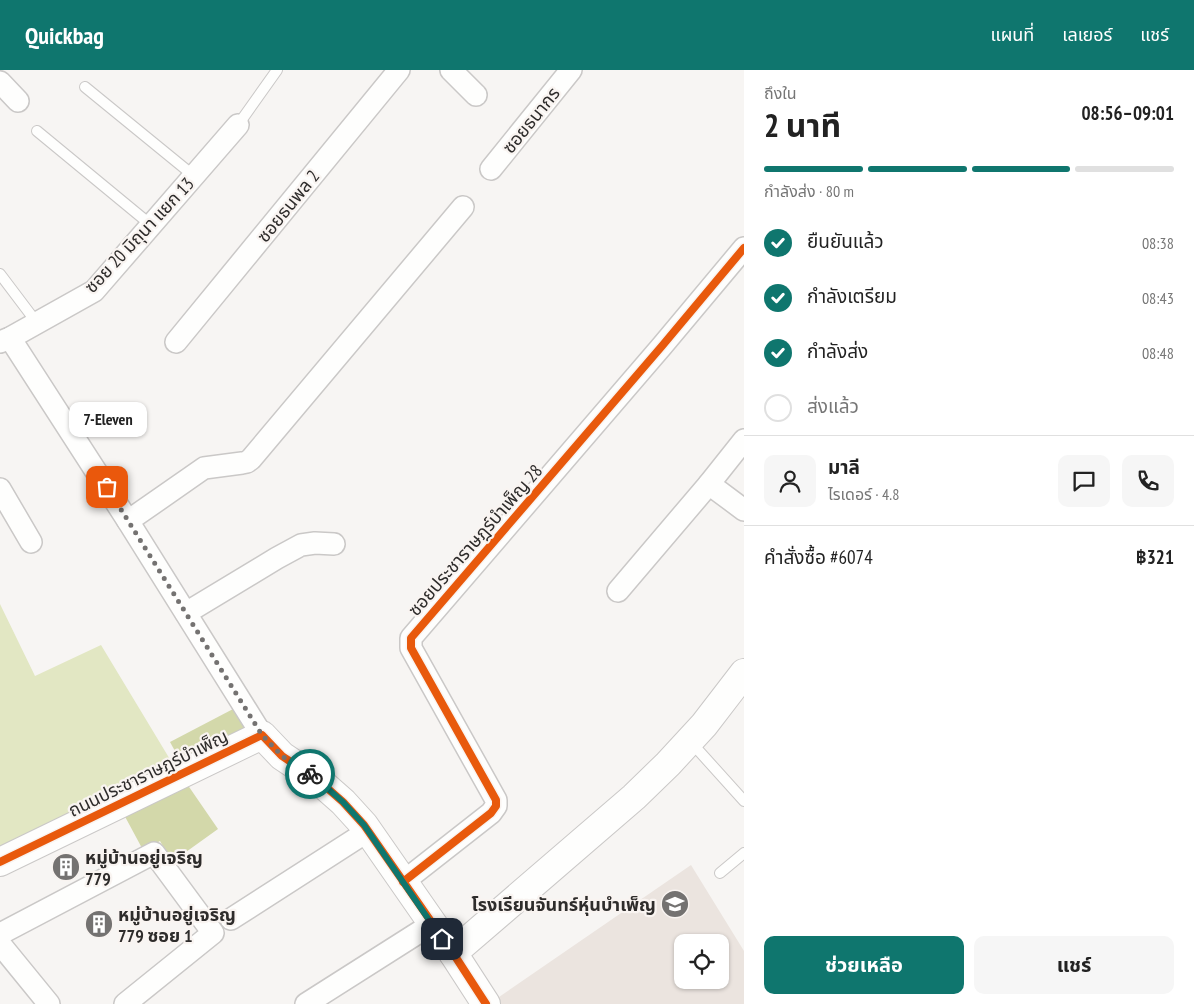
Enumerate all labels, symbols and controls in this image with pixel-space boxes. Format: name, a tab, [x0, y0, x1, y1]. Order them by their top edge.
text: Quickbag	[25, 20, 104, 51]
text: แผนที่	[990, 23, 1034, 46]
text: เลเยอร์	[1062, 23, 1112, 46]
text: แชร์	[1140, 23, 1169, 46]
street label: ซอยธนากร	[497, 82, 565, 158]
text: ถึงใน	[764, 83, 797, 103]
text: 08:56–09:01	[1081, 101, 1174, 125]
text: 2 นาที	[764, 104, 841, 146]
street label: ซอยธนพล 2	[252, 165, 324, 247]
street label: ซอย 20 มิถุนา แยก 13	[79, 172, 199, 298]
text: กำลังส่ง · 80 m	[764, 181, 854, 201]
icon: check	[764, 229, 792, 257]
text: ยืนยันแล้ว	[807, 229, 884, 253]
text: 08:38	[1142, 233, 1174, 253]
icon: check	[764, 284, 792, 312]
text: กำลังเตรียม	[807, 284, 897, 308]
text: 08:43	[1142, 288, 1174, 308]
icon: check	[764, 339, 792, 367]
text: กำลังส่ง	[807, 339, 868, 363]
text: 08:48	[1142, 343, 1174, 363]
text: ส่งแล้ว	[807, 394, 859, 418]
callout: 7-Eleven	[68, 402, 146, 437]
text: 7-Eleven	[83, 409, 133, 429]
button: person	[764, 455, 816, 507]
text: มาลี	[828, 455, 860, 479]
button: chat	[1058, 455, 1110, 507]
button: phone	[1122, 455, 1174, 507]
street label: ซอยประชาราษฎร์บำเพ็ญ 28	[403, 460, 547, 620]
pin	[86, 466, 128, 508]
icon: bag	[93, 473, 121, 501]
text: ไรเดอร์ · 4.8	[828, 484, 899, 504]
text: คำสั่งซื้อ #6074	[764, 545, 873, 569]
text: ฿321	[1136, 545, 1174, 569]
street label: ถนนประชาราษฎร์บำเพ็ญ	[64, 724, 232, 822]
courier	[285, 749, 335, 799]
icon: bike	[296, 760, 324, 788]
place label: หมู่บ้านอยู่เจริญ 779	[85, 846, 203, 890]
building icon: หมู่บ้านอยู่เจริญ 779	[51, 852, 81, 882]
school or university icon: โรงเรียนจันทร์หุ่นบำเพ็ญ	[660, 889, 690, 919]
place label: โรงเรียนจันทร์หุ่นบำเพ็ญ	[471, 893, 656, 916]
place label: หมู่บ้านอยู่เจริญ 779 ซอย 1	[118, 903, 236, 947]
building icon: หมู่บ้านอยู่เจริญ 779 ซอย 1	[84, 909, 114, 939]
pin	[421, 918, 463, 960]
icon: home	[428, 925, 456, 953]
map controls	[674, 934, 729, 989]
button: locate	[674, 934, 729, 989]
button: ช่วยเหลือ	[764, 936, 964, 994]
button: แชร์	[974, 936, 1174, 994]

